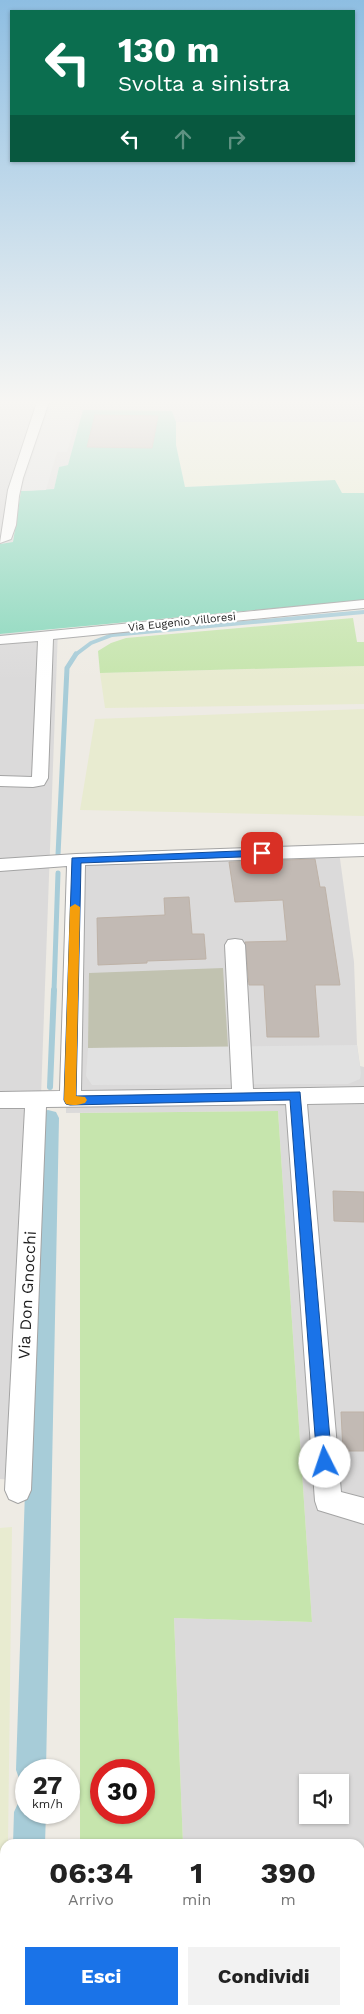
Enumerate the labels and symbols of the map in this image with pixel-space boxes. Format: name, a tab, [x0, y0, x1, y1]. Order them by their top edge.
street label: Via Eugenio Villoresi	[128, 610, 236, 634]
pin	[241, 832, 283, 874]
street label: Via Don Gnocchi	[14, 1230, 40, 1360]
position arrow	[298, 1435, 350, 1487]
speed limit sign: 30	[90, 1759, 155, 1824]

